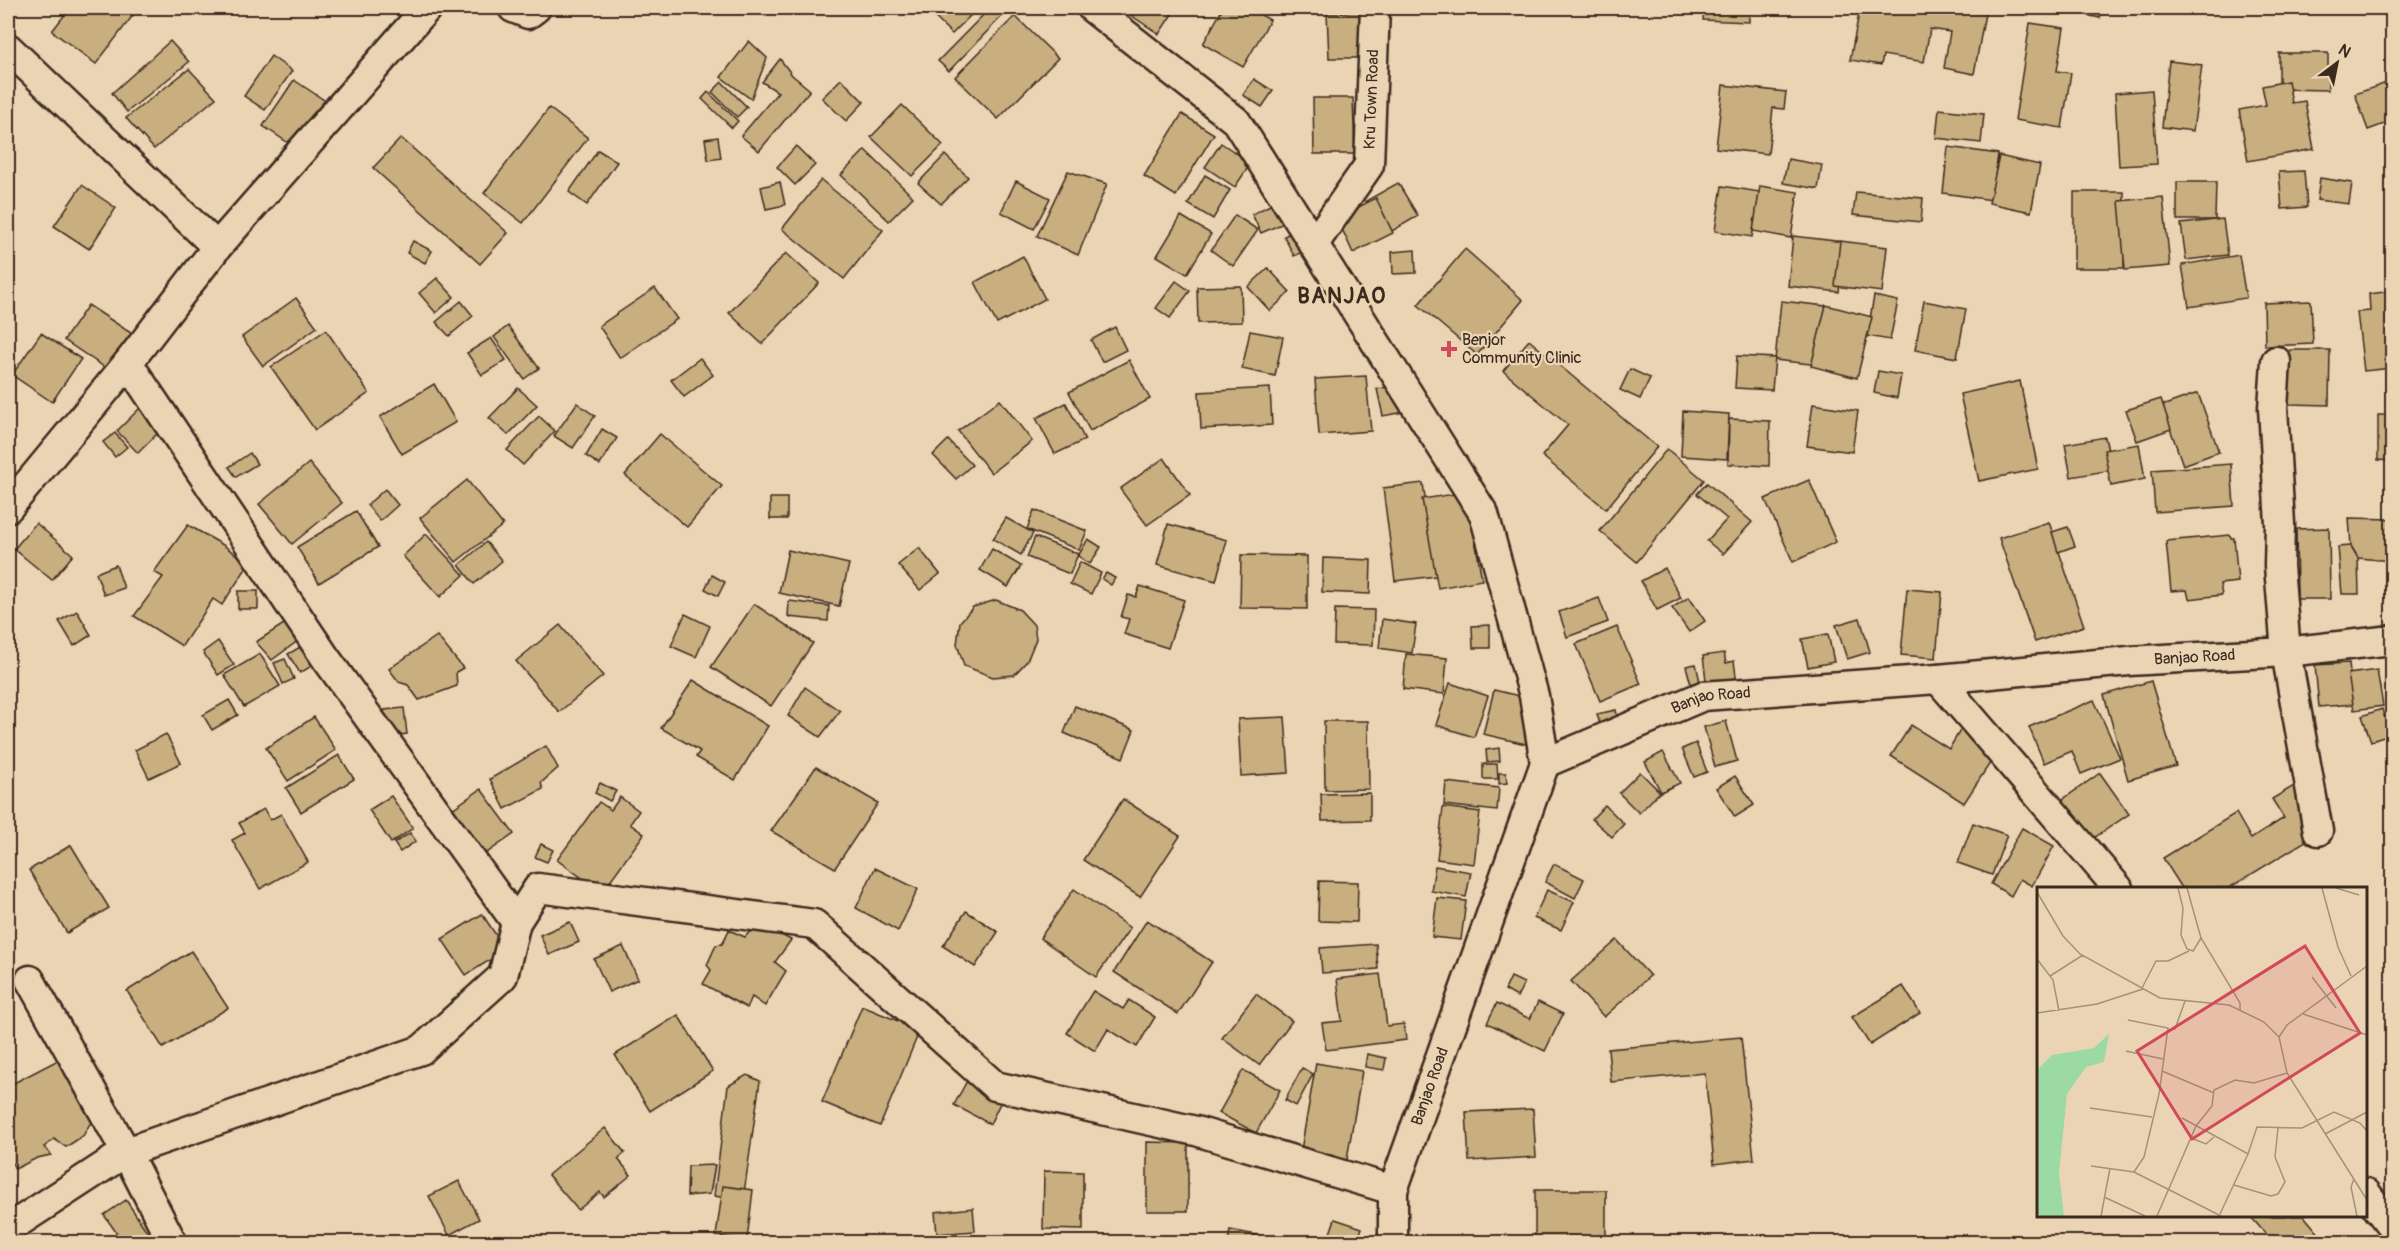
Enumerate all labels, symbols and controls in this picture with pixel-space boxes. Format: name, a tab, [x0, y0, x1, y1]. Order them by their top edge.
north arrow	[2307, 33, 2367, 93]
text: N	[2335, 40, 2354, 63]
street label: Kru Town Road	[1360, 49, 1383, 150]
district label: BANJAO	[1297, 282, 1387, 310]
place label: Benjor Community Clinic	[1462, 330, 1582, 368]
marker: Benjor Community Clinic	[1440, 340, 1458, 358]
street label: Banjao Road	[2153, 645, 2236, 670]
street label: Banjao Road	[1668, 683, 1751, 718]
inset map	[2037, 887, 2367, 1217]
street label: Banjao Road	[1407, 1045, 1453, 1128]

